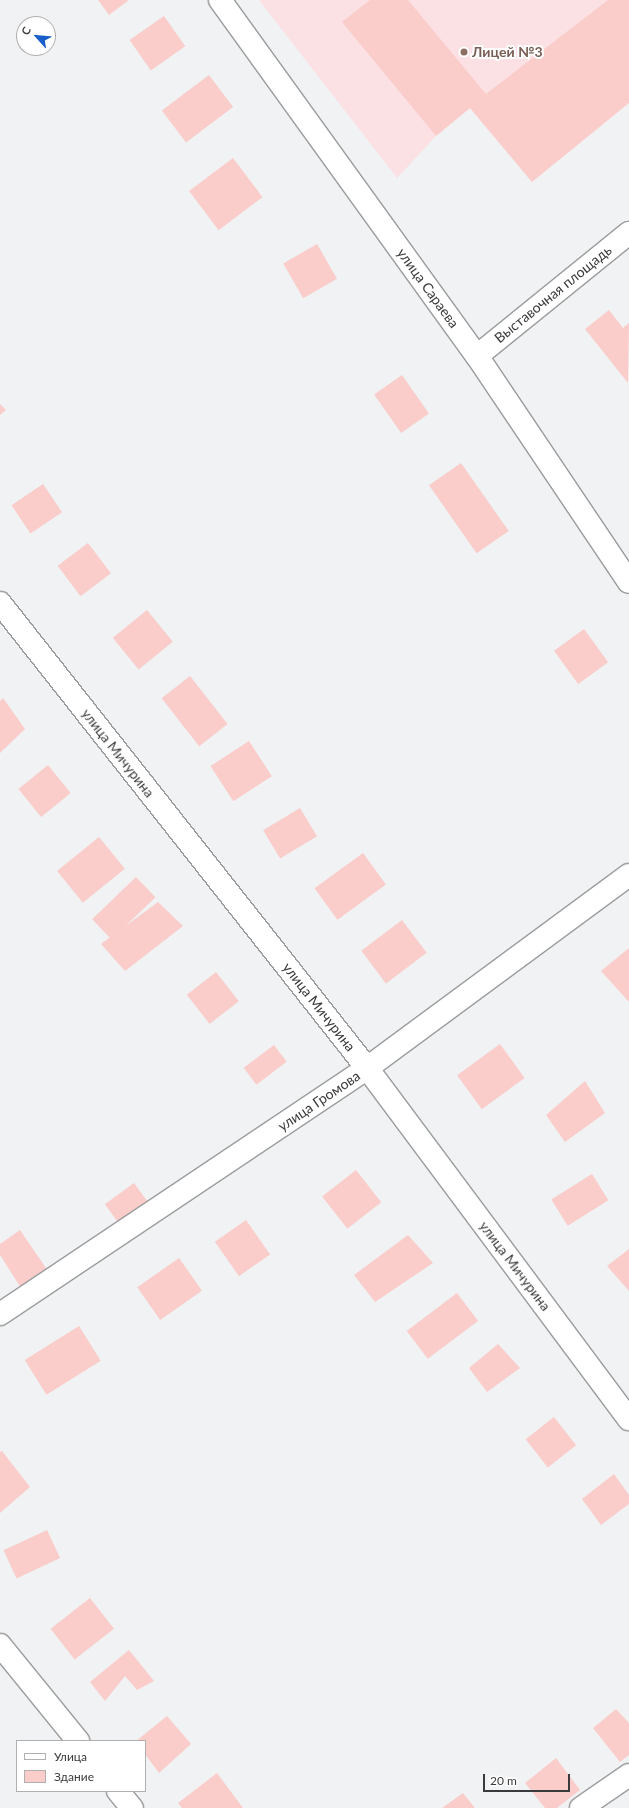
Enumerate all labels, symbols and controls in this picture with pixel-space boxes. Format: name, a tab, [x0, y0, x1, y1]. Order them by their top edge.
north arrow	[16, 16, 56, 56]
text: С	[18, 25, 33, 37]
place label: Лицей №3	[472, 44, 543, 60]
marker: Лицей №3	[459, 47, 469, 57]
street label: Выставочная площадь	[491, 242, 615, 346]
street label: улица Сараева	[394, 245, 462, 331]
street label: улица Мичурина	[78, 705, 158, 801]
street label: улица Мичурина	[279, 959, 359, 1055]
street label: улица Громова	[275, 1067, 363, 1135]
street label: улица Мичурина	[476, 1218, 554, 1314]
legend	[16, 1740, 146, 1792]
text: Улица	[54, 1749, 87, 1764]
scale bar	[485, 1766, 572, 1792]
text: Здание	[54, 1769, 94, 1784]
text: 20 m	[490, 1773, 517, 1788]

